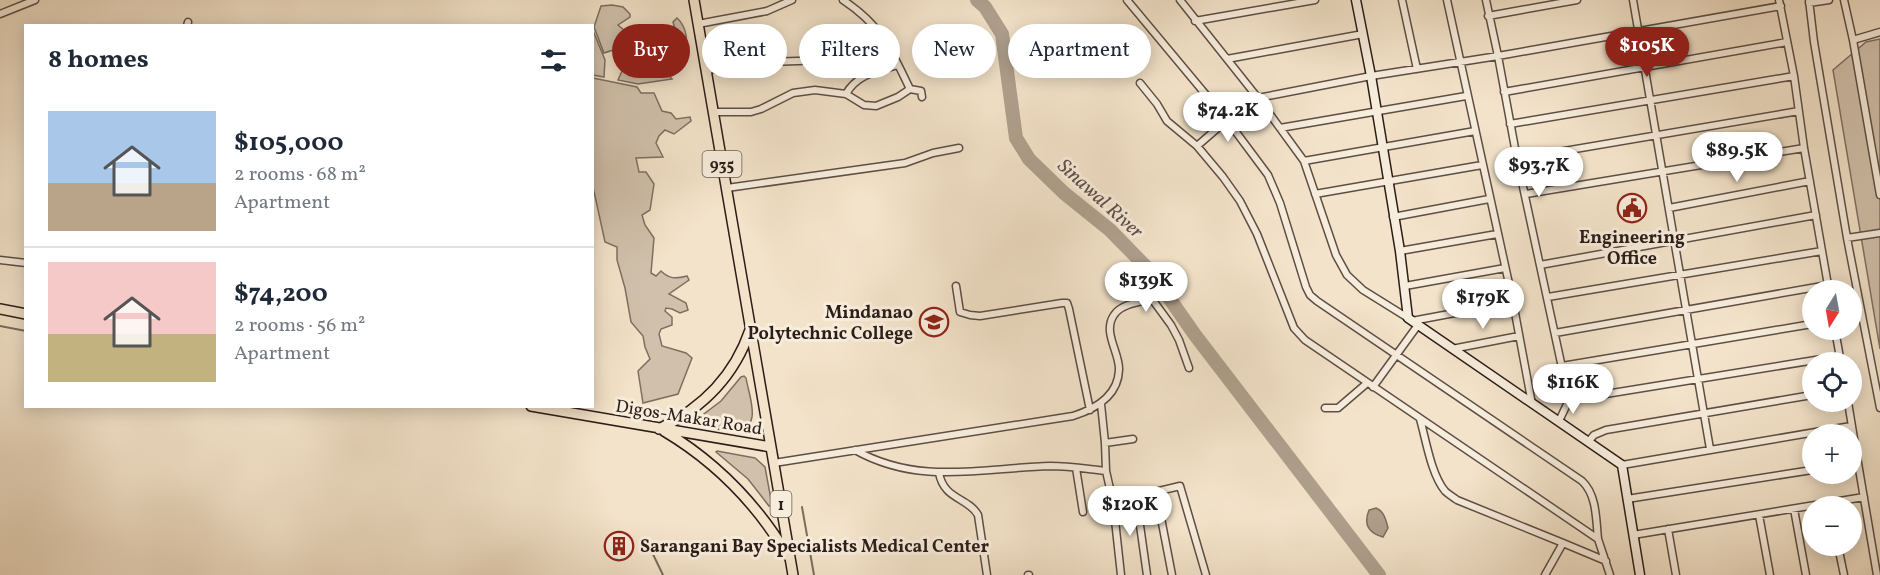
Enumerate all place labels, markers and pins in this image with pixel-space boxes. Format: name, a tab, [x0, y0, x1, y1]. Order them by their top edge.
pin: $105K	[1605, 27, 1689, 78]
pin: $74.2K	[1179, 92, 1277, 143]
pin: $89.5K	[1688, 132, 1786, 183]
pin: $93.7K	[1490, 147, 1588, 198]
public building icon: Engineering Office	[1616, 192, 1648, 224]
place label: Engineering Office	[1579, 226, 1685, 272]
pin: $139K	[1104, 262, 1188, 313]
pin: $179K	[1441, 279, 1525, 330]
place label: Mindanao Polytechnic College	[747, 301, 913, 347]
school or university icon: Mindanao Polytechnic College	[918, 306, 950, 338]
pin: $116K	[1531, 364, 1615, 415]
pin: $120K	[1088, 486, 1172, 537]
building icon: Sarangani Bay Specialists Medical Center	[603, 530, 635, 562]
place label: Sarangani Bay Specialists Medical Center	[640, 535, 989, 560]

